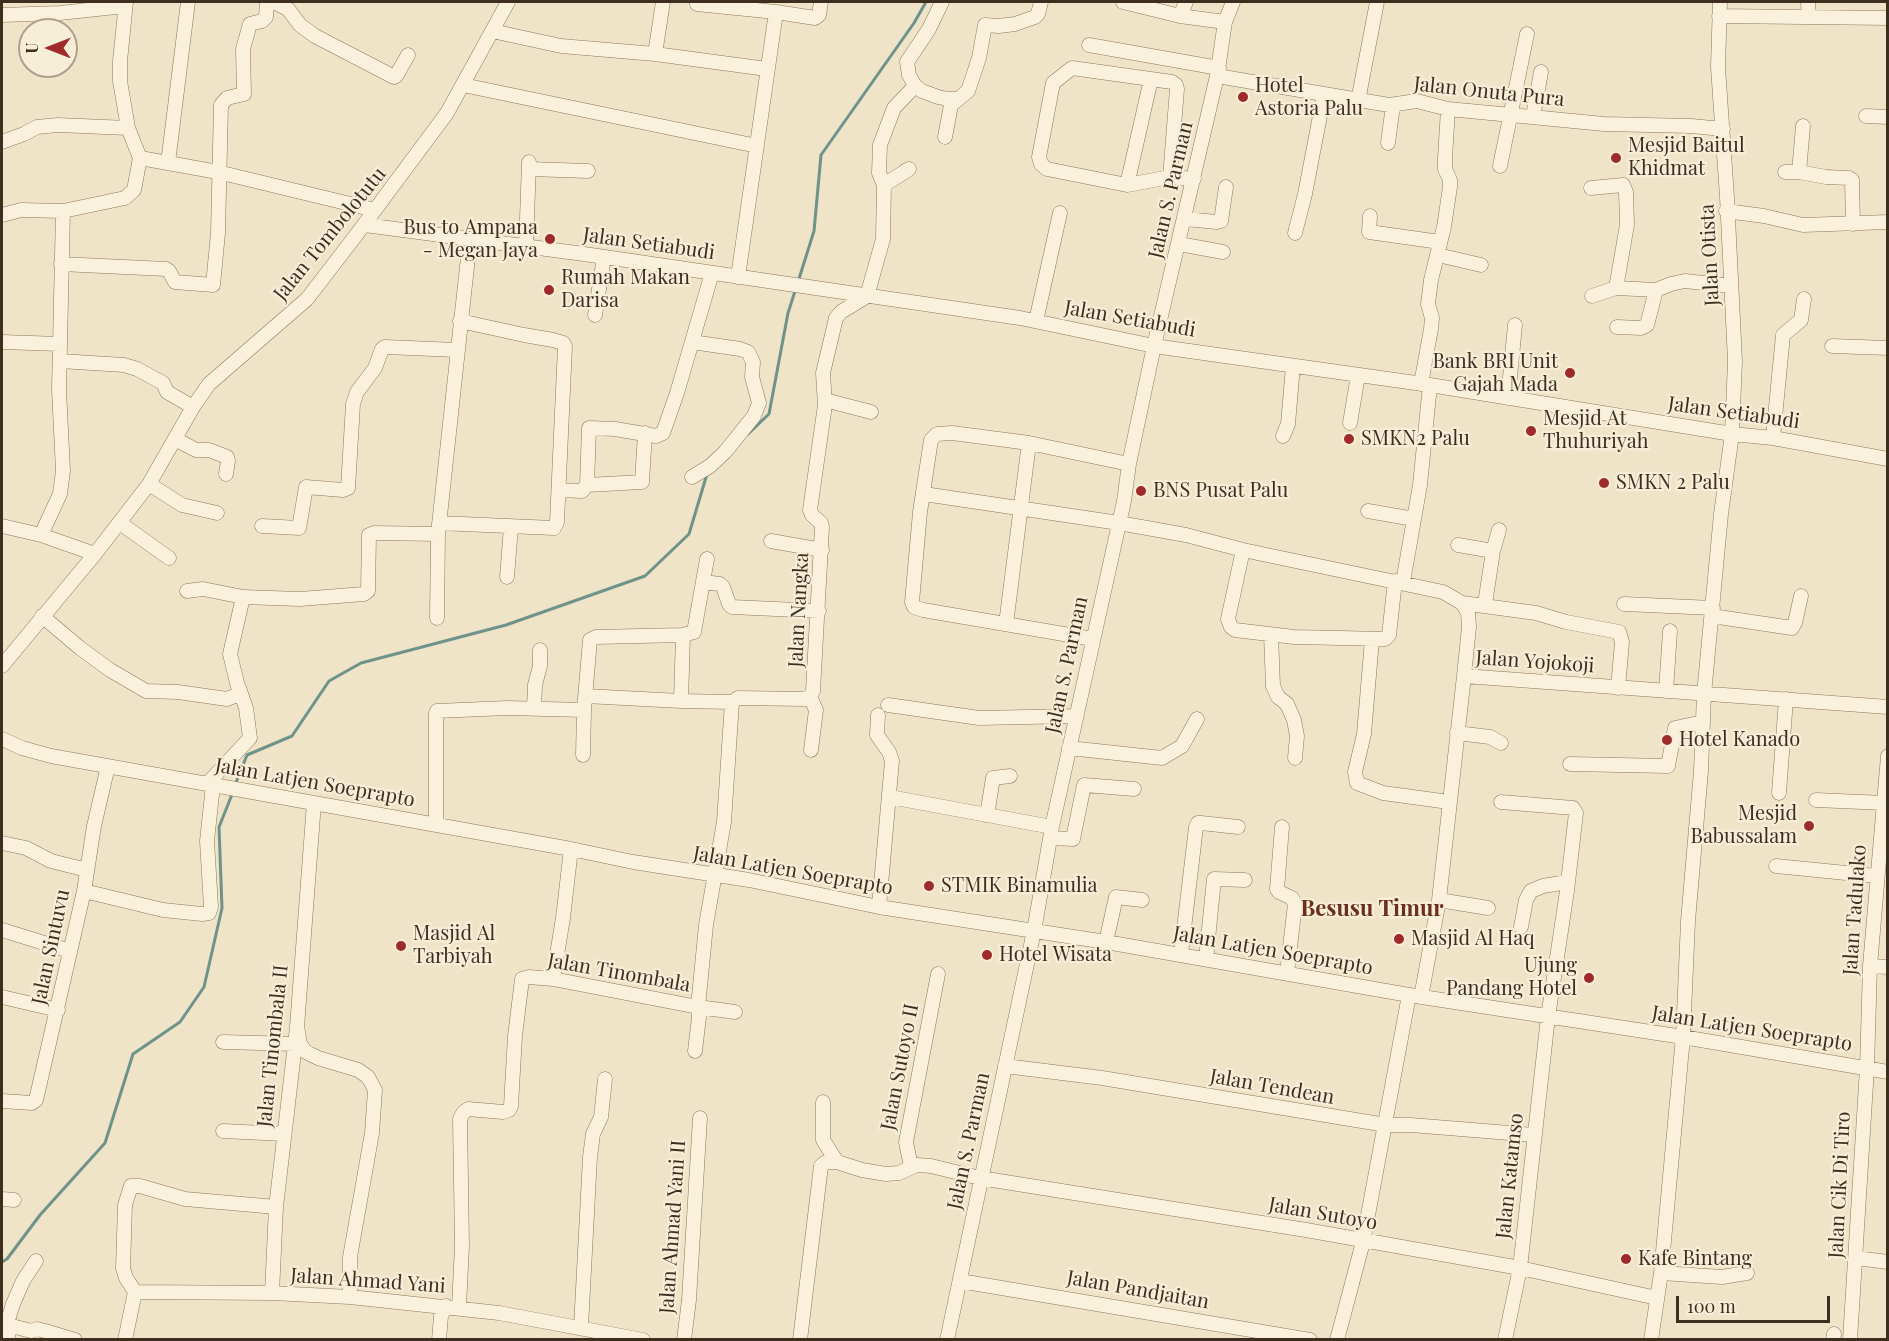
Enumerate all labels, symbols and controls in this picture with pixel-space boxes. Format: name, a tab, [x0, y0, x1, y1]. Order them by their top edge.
north arrow	[18, 18, 78, 78]
text: U	[21, 42, 42, 54]
street label: Jalan Onuta Pura	[1413, 72, 1565, 112]
place label: Hotel Astoria Palu	[1255, 74, 1363, 121]
marker: Hotel Astoria Palu	[1236, 90, 1250, 104]
street label: Jalan S. Parman	[1144, 119, 1198, 261]
place label: Mesjid Baitul Khidmat	[1628, 134, 1745, 181]
marker: Mesjid Baitul Khidmat	[1609, 151, 1623, 165]
street label: Jalan Tombolotutu	[269, 162, 391, 306]
street label: Jalan Otista	[1695, 203, 1725, 307]
place label: Bus to Ampana - Megan Jaya	[403, 216, 538, 263]
street label: Jalan Setiabudi	[582, 223, 716, 265]
marker: Bus to Ampana - Megan Jaya	[543, 232, 557, 246]
place label: Rumah Makan Darisa	[561, 266, 690, 313]
marker: Rumah Makan Darisa	[542, 283, 556, 297]
street label: Jalan Setiabudi	[1063, 296, 1197, 342]
place label: Bank BRI Unit Gajah Mada	[1432, 350, 1558, 397]
marker: Bank BRI Unit Gajah Mada	[1563, 366, 1577, 380]
street label: Jalan Setiabudi	[1667, 392, 1801, 434]
place label: Mesjid At Thuhuriyah	[1543, 407, 1648, 454]
marker: Mesjid At Thuhuriyah	[1524, 424, 1538, 438]
place label: SMKN2 Palu	[1361, 427, 1470, 451]
marker: SMKN2 Palu	[1342, 432, 1356, 446]
place label: SMKN 2 Palu	[1616, 471, 1730, 495]
marker: SMKN 2 Palu	[1597, 476, 1611, 490]
place label: BNS Pusat Palu	[1153, 479, 1288, 503]
marker: BNS Pusat Palu	[1134, 484, 1148, 498]
street label: Jalan Nangka	[784, 552, 814, 668]
street label: Jalan S. Parman	[1041, 594, 1093, 736]
street label: Jalan Yojokoji	[1475, 646, 1595, 678]
place label: Hotel Kanado	[1679, 728, 1800, 752]
marker: Hotel Kanado	[1660, 733, 1674, 747]
street label: Jalan Latjen Soeprapto	[213, 754, 417, 812]
place label: Mesjid Babussalam	[1690, 802, 1797, 849]
marker: Mesjid Babussalam	[1802, 819, 1816, 833]
street label: Jalan Latjen Soeprapto	[691, 842, 895, 900]
street label: Jalan Tadulako	[1838, 844, 1872, 976]
place label: STMIK Binamulia	[941, 874, 1098, 898]
marker: STMIK Binamulia	[922, 879, 936, 893]
street label: Jalan Sintuvu	[27, 887, 75, 1007]
district label: Besusu Timur	[1300, 896, 1444, 922]
place label: Masjid Al Tarbiyah	[413, 922, 495, 969]
street label: Jalan Latjen Soeprapto	[1171, 922, 1375, 980]
place label: Masjid Al Haq	[1411, 927, 1535, 951]
marker: Masjid Al Haq	[1392, 932, 1406, 946]
marker: Masjid Al Tarbiyah	[394, 939, 408, 953]
place label: Hotel Wisata	[999, 943, 1112, 967]
marker: Hotel Wisata	[980, 948, 994, 962]
street label: Jalan Tinombala	[546, 949, 692, 997]
place label: Ujung Pandang Hotel	[1446, 954, 1577, 1001]
street label: Jalan Tinombala II	[253, 964, 293, 1128]
marker: Ujung Pandang Hotel	[1582, 971, 1596, 985]
street label: Jalan Latjen Soeprapto	[1650, 1001, 1854, 1057]
street label: Jalan Sutoyo II	[876, 1002, 924, 1132]
street label: Jalan Tendean	[1208, 1064, 1336, 1110]
street label: Jalan S. Parman	[943, 1070, 995, 1212]
street label: Jalan Cik Di Tiro	[1824, 1111, 1856, 1259]
street label: Jalan Katamso	[1491, 1112, 1529, 1240]
street label: Jalan Ahmad Yani II	[655, 1139, 691, 1315]
street label: Jalan Sutoyo	[1267, 1193, 1379, 1235]
place label: Kafe Bintang	[1638, 1247, 1752, 1271]
marker: Kafe Bintang	[1619, 1252, 1633, 1266]
street label: Jalan Ahmad Yani	[290, 1264, 446, 1298]
street label: Jalan Pandjaitan	[1065, 1266, 1211, 1314]
scale bar	[1679, 1284, 1834, 1322]
text: 100 m	[1687, 1294, 1736, 1318]

